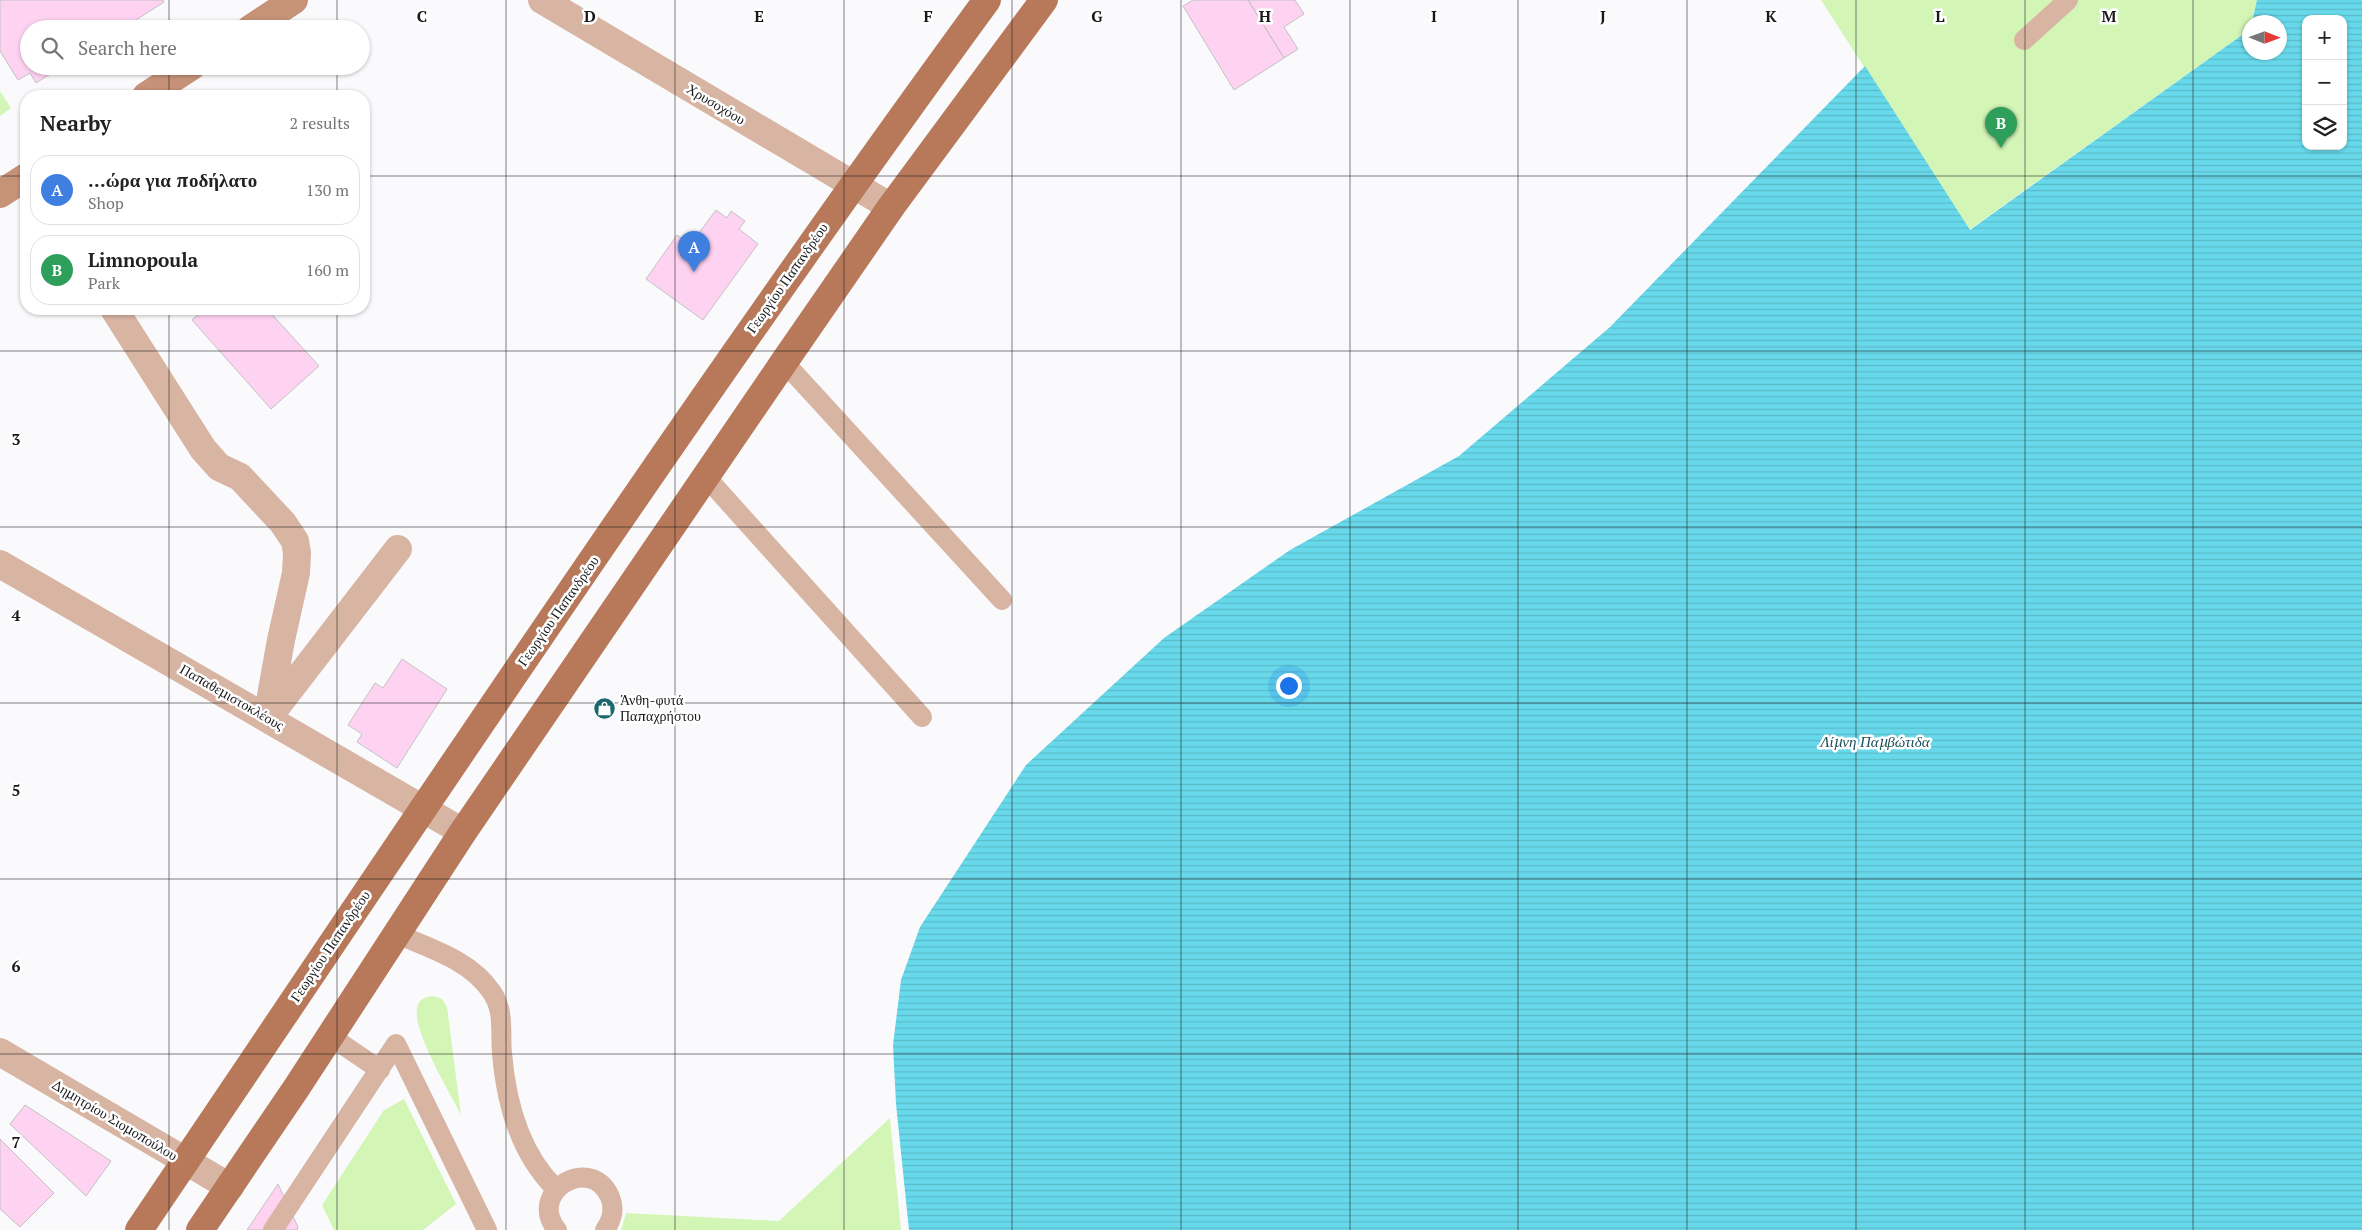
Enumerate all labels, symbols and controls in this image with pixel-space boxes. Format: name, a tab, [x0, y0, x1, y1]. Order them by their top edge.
text: C	[417, 5, 427, 27]
text: D	[584, 5, 596, 27]
text: E	[754, 5, 764, 27]
text: F	[923, 5, 933, 27]
text: G	[1091, 5, 1103, 27]
text: H	[1259, 5, 1271, 27]
text: I	[1431, 5, 1437, 27]
text: J	[1600, 5, 1606, 27]
text: K	[1765, 5, 1777, 27]
text: L	[1935, 5, 1945, 27]
text: M	[2102, 5, 2117, 27]
north arrow	[2242, 15, 2287, 60]
map controls	[2302, 15, 2347, 150]
button: +	[2302, 15, 2347, 60]
search box	[20, 20, 370, 75]
icon: search	[38, 34, 66, 62]
text: Search here	[78, 35, 177, 60]
button: −	[2302, 60, 2347, 105]
street label: Χρυσοχόου	[683, 79, 749, 129]
button: layers	[2302, 105, 2347, 150]
pin: B	[1985, 107, 2017, 148]
text: Nearby	[40, 109, 111, 137]
text: 2 results	[290, 112, 350, 134]
text: ...ώρα για ποδήλατο	[88, 167, 257, 192]
text: A	[51, 179, 63, 201]
text: 130 m	[306, 179, 349, 201]
text: Shop	[88, 192, 124, 214]
street label: Γεωργίου Παπανδρέου	[741, 219, 832, 337]
pin: A	[678, 231, 710, 272]
text: Limnopoula	[88, 247, 198, 272]
text: B	[52, 259, 62, 281]
text: 160 m	[306, 259, 349, 281]
text: Park	[88, 272, 120, 294]
text: 3	[11, 428, 21, 450]
street label: Γεωργίου Παπανδρέου	[512, 552, 603, 670]
text: 4	[11, 604, 21, 626]
street label: Παπαθεμιστοκλέους	[177, 659, 288, 734]
your location	[1276, 673, 1302, 699]
place label: Άνθη-φυτά Παπαχρήστου	[620, 690, 701, 725]
shop icon: Άνθη-φυτά Παπαχρήστου	[592, 696, 616, 720]
water label: Λίμνη Παμβώτιδα	[1818, 731, 1931, 751]
text: 5	[11, 779, 21, 801]
street label: Γεωργίου Παπανδρέου	[285, 886, 374, 1005]
text: 6	[11, 955, 21, 977]
street label: Δημητρίου Σιομοπούλου	[49, 1075, 181, 1164]
text: 7	[11, 1131, 21, 1153]

